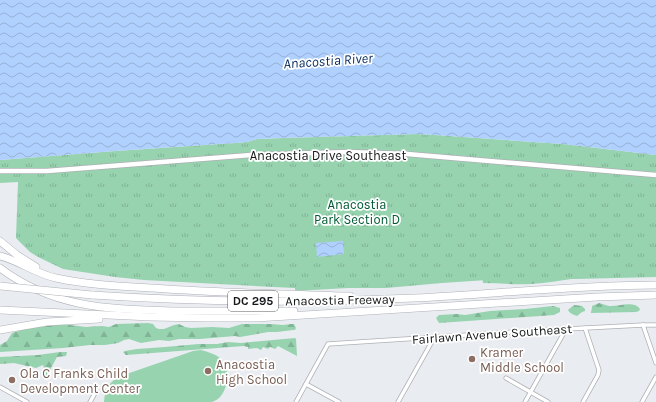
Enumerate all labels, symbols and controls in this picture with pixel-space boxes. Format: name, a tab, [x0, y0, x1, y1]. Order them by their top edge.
water label: Anacostia River	[283, 49, 374, 73]
street label: Anacostia Drive Southeast	[250, 148, 406, 163]
park label: Anacostia Park Section D	[314, 197, 400, 227]
road number: DC 295	[228, 291, 278, 311]
street label: Anacostia Freeway	[285, 292, 395, 308]
street label: Fairlawn Avenue Southeast	[411, 321, 573, 347]
place label: Kramer Middle School	[480, 345, 564, 375]
marker: Kramer Middle School	[467, 354, 477, 364]
place label: Anacostia High School	[216, 357, 287, 387]
place label: Ola C Franks Child Development Center	[20, 366, 141, 396]
marker: Anacostia High School	[203, 366, 213, 376]
marker: Ola C Franks Child Development Center	[7, 375, 17, 385]

